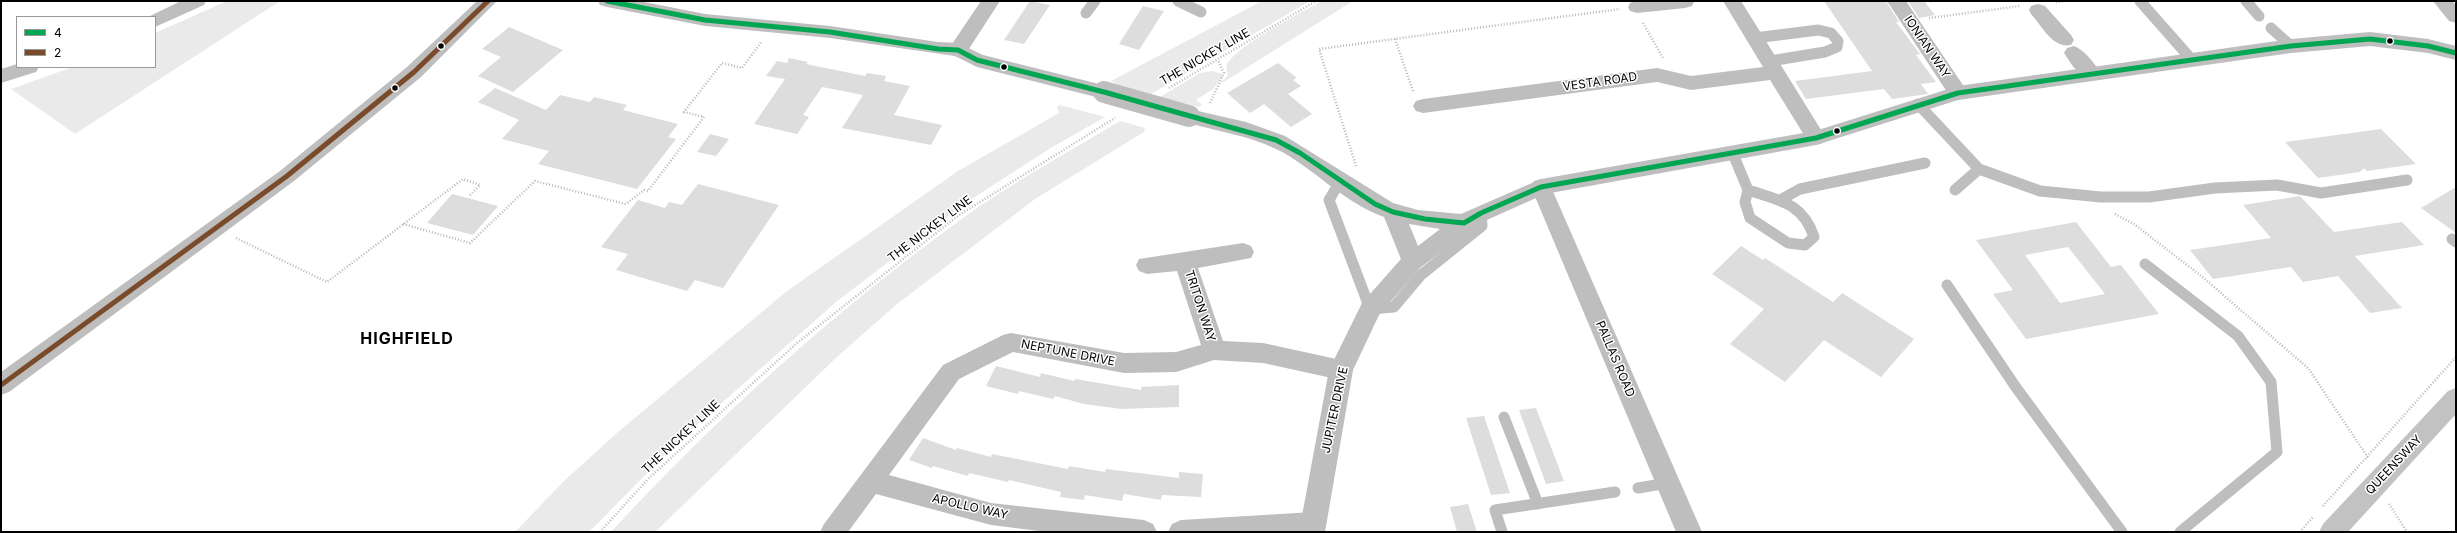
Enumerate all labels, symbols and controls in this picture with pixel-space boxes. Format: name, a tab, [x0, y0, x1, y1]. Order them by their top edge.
street label: IONIAN WAY	[1901, 13, 1953, 81]
legend	[16, 16, 156, 68]
text: 4	[54, 25, 62, 40]
street label: THE NICKEY LINE	[1158, 25, 1252, 89]
unlabelled marker	[2385, 36, 2395, 46]
unlabelled marker	[436, 41, 446, 51]
text: 2	[54, 45, 61, 60]
unlabelled marker	[999, 62, 1009, 72]
street label: VESTA ROAD	[1562, 70, 1638, 94]
unlabelled marker	[390, 83, 400, 93]
unlabelled marker	[1832, 126, 1842, 136]
street label: THE NICKEY LINE	[885, 193, 975, 265]
street label: TRITON WAY	[1182, 268, 1218, 344]
street label: PALLAS ROAD	[1592, 319, 1638, 399]
district label: HIGHFIELD	[360, 329, 454, 349]
street label: NEPTUNE DRIVE	[1020, 337, 1116, 369]
street label: JUPITER DRIVE	[1319, 366, 1351, 454]
street label: THE NICKEY LINE	[639, 397, 723, 477]
street label: QUEENSWAY	[2363, 432, 2425, 498]
street label: APOLLO WAY	[931, 491, 1009, 523]

